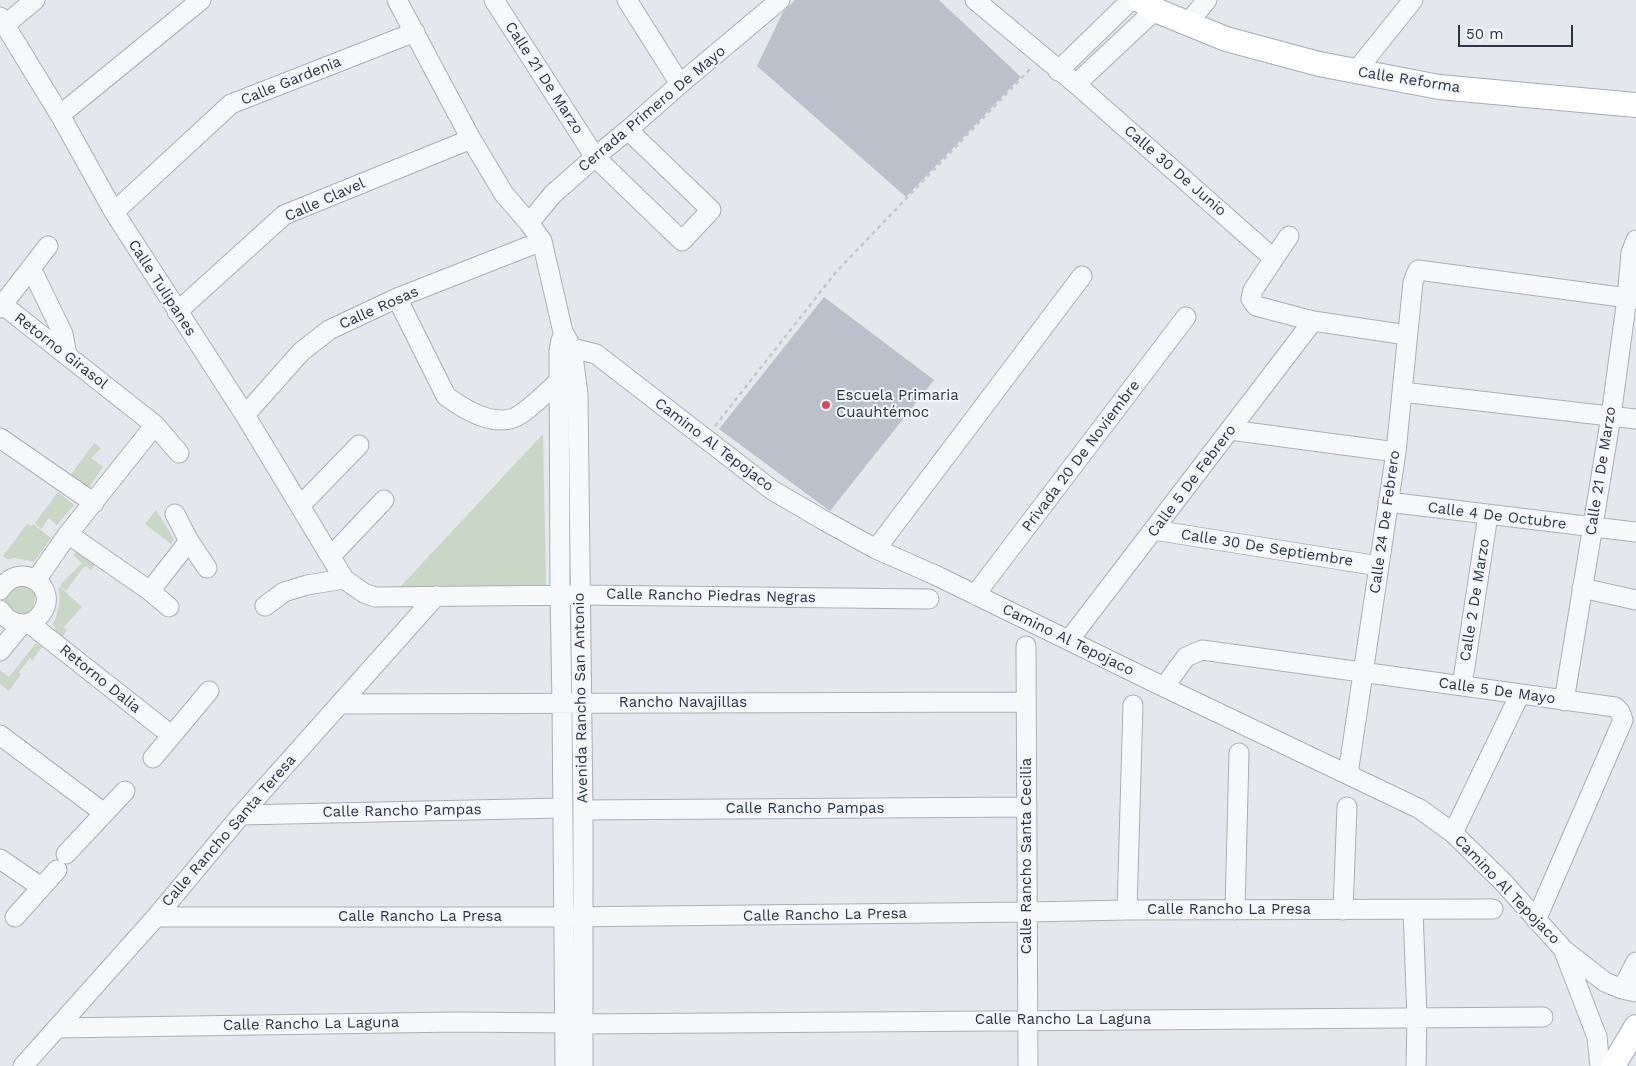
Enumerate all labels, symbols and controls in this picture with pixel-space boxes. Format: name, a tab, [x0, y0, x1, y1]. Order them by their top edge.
scale bar	[1461, 15, 1576, 47]
street label: Calle 21 De Marzo	[501, 18, 587, 138]
text: 50 m	[1466, 25, 1503, 43]
street label: Cerrada Primero De Mayo	[575, 42, 729, 176]
street label: Calle Gardenia	[238, 53, 344, 109]
street label: Calle Reforma	[1356, 63, 1462, 97]
street label: Calle 30 De Junio	[1120, 122, 1230, 220]
street label: Calle Clavel	[282, 174, 368, 226]
street label: Calle Tulipanes	[124, 236, 200, 340]
street label: Calle Rosas	[337, 283, 421, 333]
street label: Retorno Girasol	[11, 309, 111, 393]
street label: Privada 20 De Noviembre	[1018, 377, 1144, 535]
place label: Escuela Primaria Cuauhtémoc	[836, 387, 959, 422]
street label: Camino Al Tepojaco	[651, 394, 777, 496]
marker: Escuela Primaria Cuauhtémoc	[820, 399, 832, 411]
street label: Calle 21 De Marzo	[1582, 405, 1620, 537]
street label: Calle 5 De Febrero	[1144, 421, 1240, 541]
street label: Calle 24 De Febrero	[1366, 449, 1404, 595]
street label: Calle 4 De Octubre	[1427, 499, 1567, 533]
street label: Calle 30 De Septiembre	[1180, 525, 1354, 571]
street label: Calle 2 De Marzo	[1456, 537, 1494, 663]
street label: Calle Rancho Piedras Negras	[606, 585, 816, 607]
street label: Avenida Rancho San Antonio	[570, 593, 592, 803]
street label: Camino Al Tepojaco	[999, 600, 1137, 680]
street label: Retorno Dalia	[56, 641, 144, 717]
street label: Calle 5 De Mayo	[1437, 674, 1557, 708]
street label: Rancho Navajillas	[619, 694, 747, 712]
street label: Calle Rancho Santa Teresa	[158, 751, 300, 911]
street label: Calle Rancho Santa Cecilia	[1018, 758, 1036, 954]
street label: Calle Rancho Pampas	[725, 800, 885, 818]
street label: Calle Rancho Pampas	[322, 801, 482, 821]
street label: Camino Al Tepojaco	[1450, 832, 1564, 948]
street label: Calle Rancho La Presa	[1147, 901, 1311, 919]
street label: Calle Rancho La Presa	[743, 905, 907, 925]
street label: Calle Rancho La Presa	[338, 908, 502, 926]
street label: Calle Rancho La Laguna	[975, 1011, 1151, 1029]
street label: Calle Rancho La Laguna	[223, 1013, 399, 1035]

